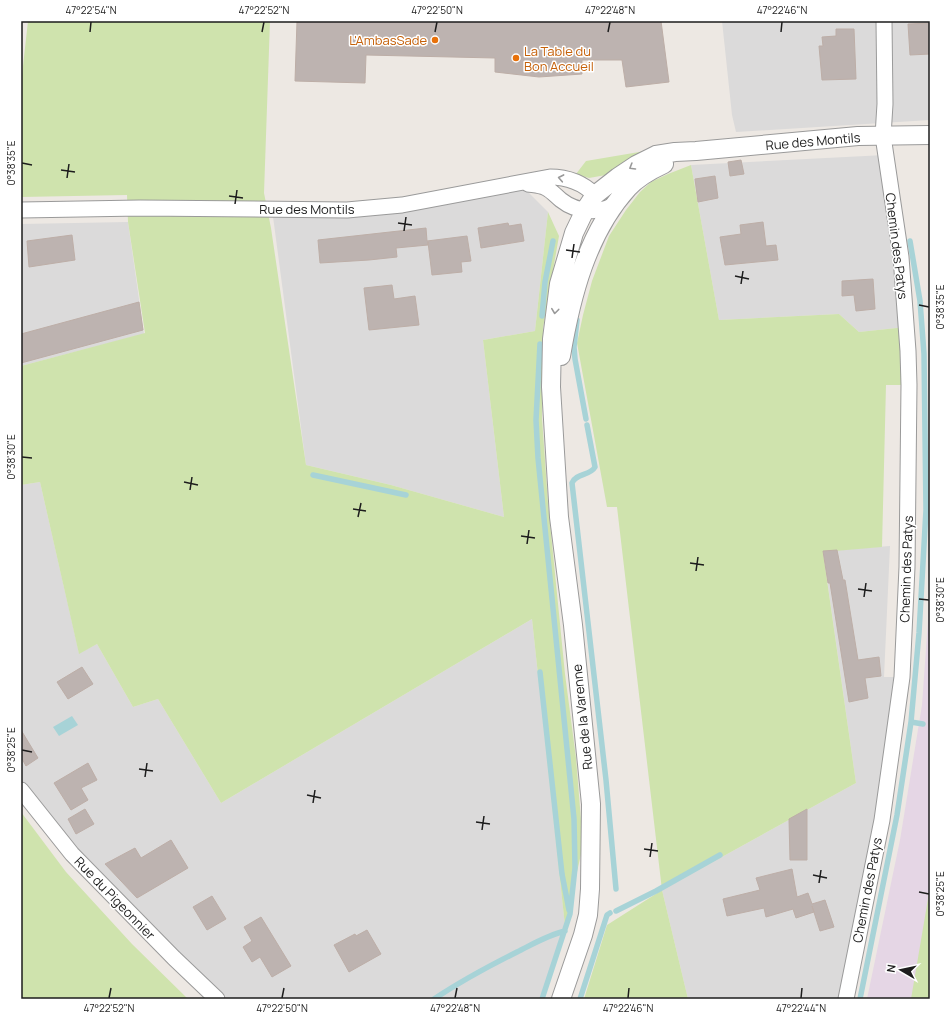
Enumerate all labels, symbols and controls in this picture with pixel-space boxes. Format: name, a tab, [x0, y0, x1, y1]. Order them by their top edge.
text: 47°22'54"N	[65, 3, 117, 17]
text: 47°22'52"N	[239, 3, 290, 17]
text: 47°22'50"N	[411, 3, 463, 17]
text: 47°22'48"N	[585, 3, 635, 17]
text: 47°22'46"N	[757, 3, 807, 17]
place label: L'AmbasSade	[349, 31, 427, 49]
marker: L'AmbasSade	[430, 35, 440, 45]
place label: La Table du Bon Accueil	[524, 42, 594, 75]
marker: La Table du Bon Accueil	[511, 53, 521, 63]
street label: Rue des Montils	[765, 128, 861, 154]
text: 0°38'35"E	[4, 140, 18, 186]
one-way arrow	[629, 163, 636, 170]
one-way arrow	[558, 174, 564, 183]
street label: Chemin des Patys	[882, 192, 912, 300]
street label: Rue des Montils	[259, 200, 355, 218]
text: 0°38'35"E	[933, 284, 947, 330]
one-way arrow	[551, 308, 560, 314]
text: 0°38'30"E	[4, 434, 18, 480]
street label: Chemin des Patys	[895, 515, 917, 623]
text: 0°38'30"E	[933, 577, 947, 623]
street label: Rue de la Varenne	[567, 663, 597, 771]
text: 0°38'25"E	[4, 727, 18, 773]
street label: Chemin des Patys	[848, 836, 886, 944]
street label: Rue du Pigeonnier	[71, 853, 159, 944]
text: 0°38'25"E	[933, 871, 947, 917]
north arrow	[881, 950, 921, 990]
text: N	[883, 963, 899, 973]
text: 47°22'52"N	[84, 1001, 135, 1015]
text: 47°22'50"N	[256, 1001, 308, 1015]
text: 47°22'48"N	[430, 1001, 480, 1015]
text: 47°22'46"N	[603, 1001, 653, 1015]
text: 47°22'44"N	[776, 1001, 826, 1015]

